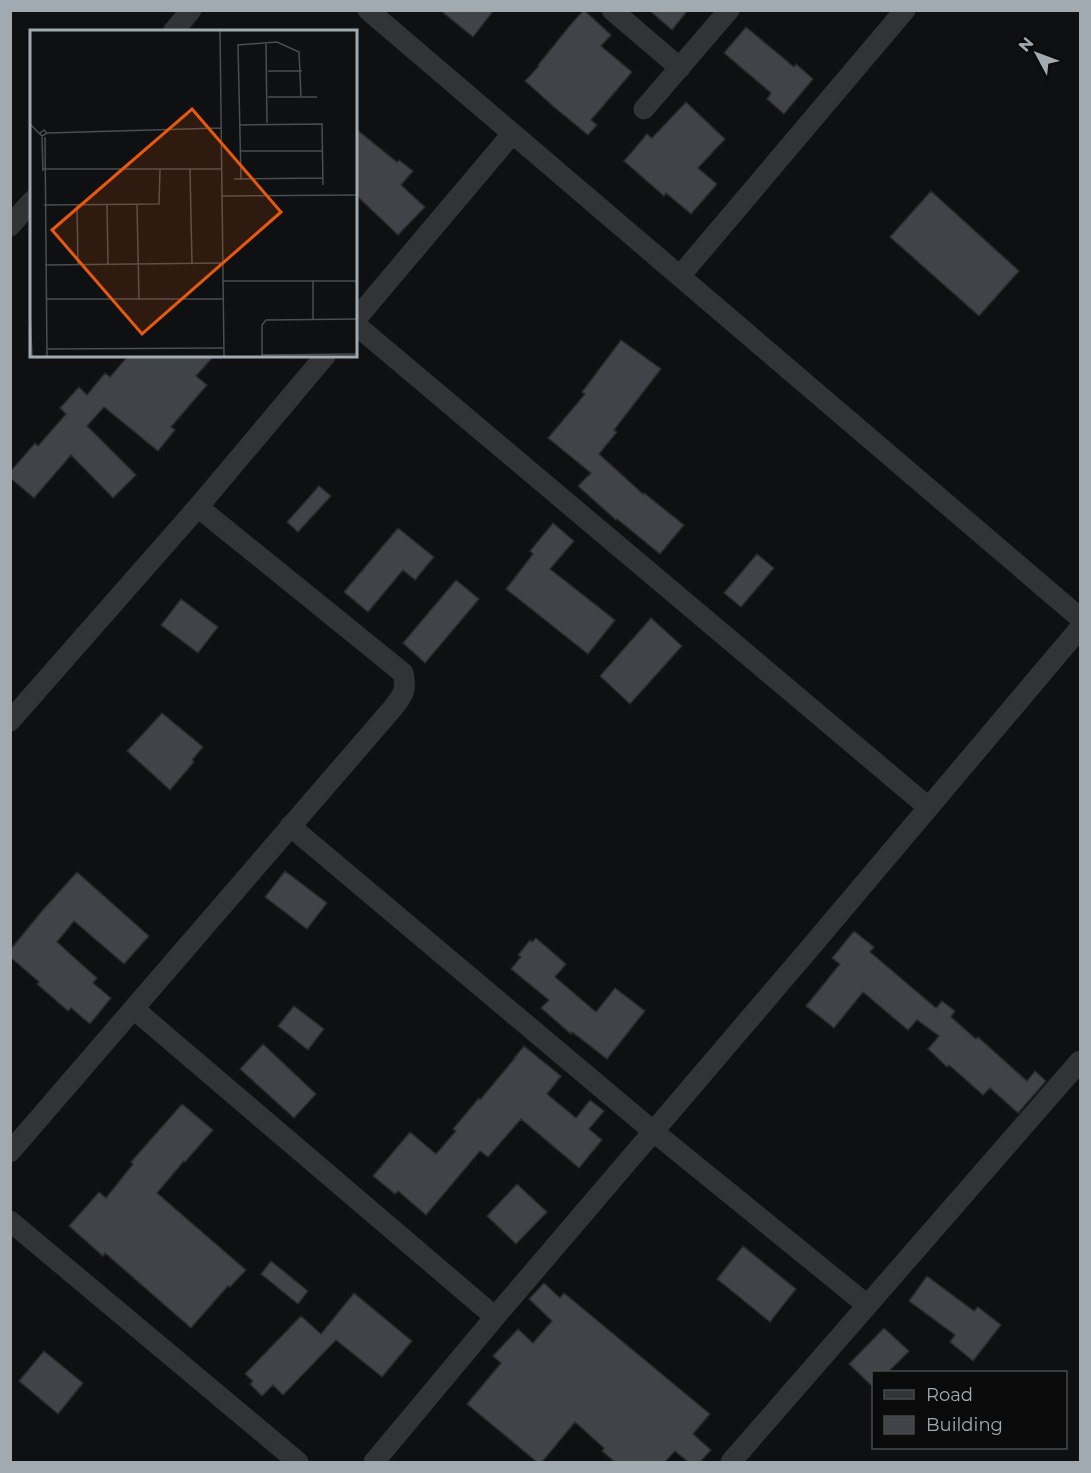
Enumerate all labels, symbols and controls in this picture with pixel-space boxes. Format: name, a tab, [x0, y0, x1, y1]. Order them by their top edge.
north arrow	[1007, 24, 1067, 84]
inset map	[30, 30, 357, 357]
text: N	[1015, 33, 1037, 56]
legend	[872, 1371, 1067, 1449]
text: Road	[926, 1384, 973, 1406]
text: Building	[926, 1414, 1003, 1436]

